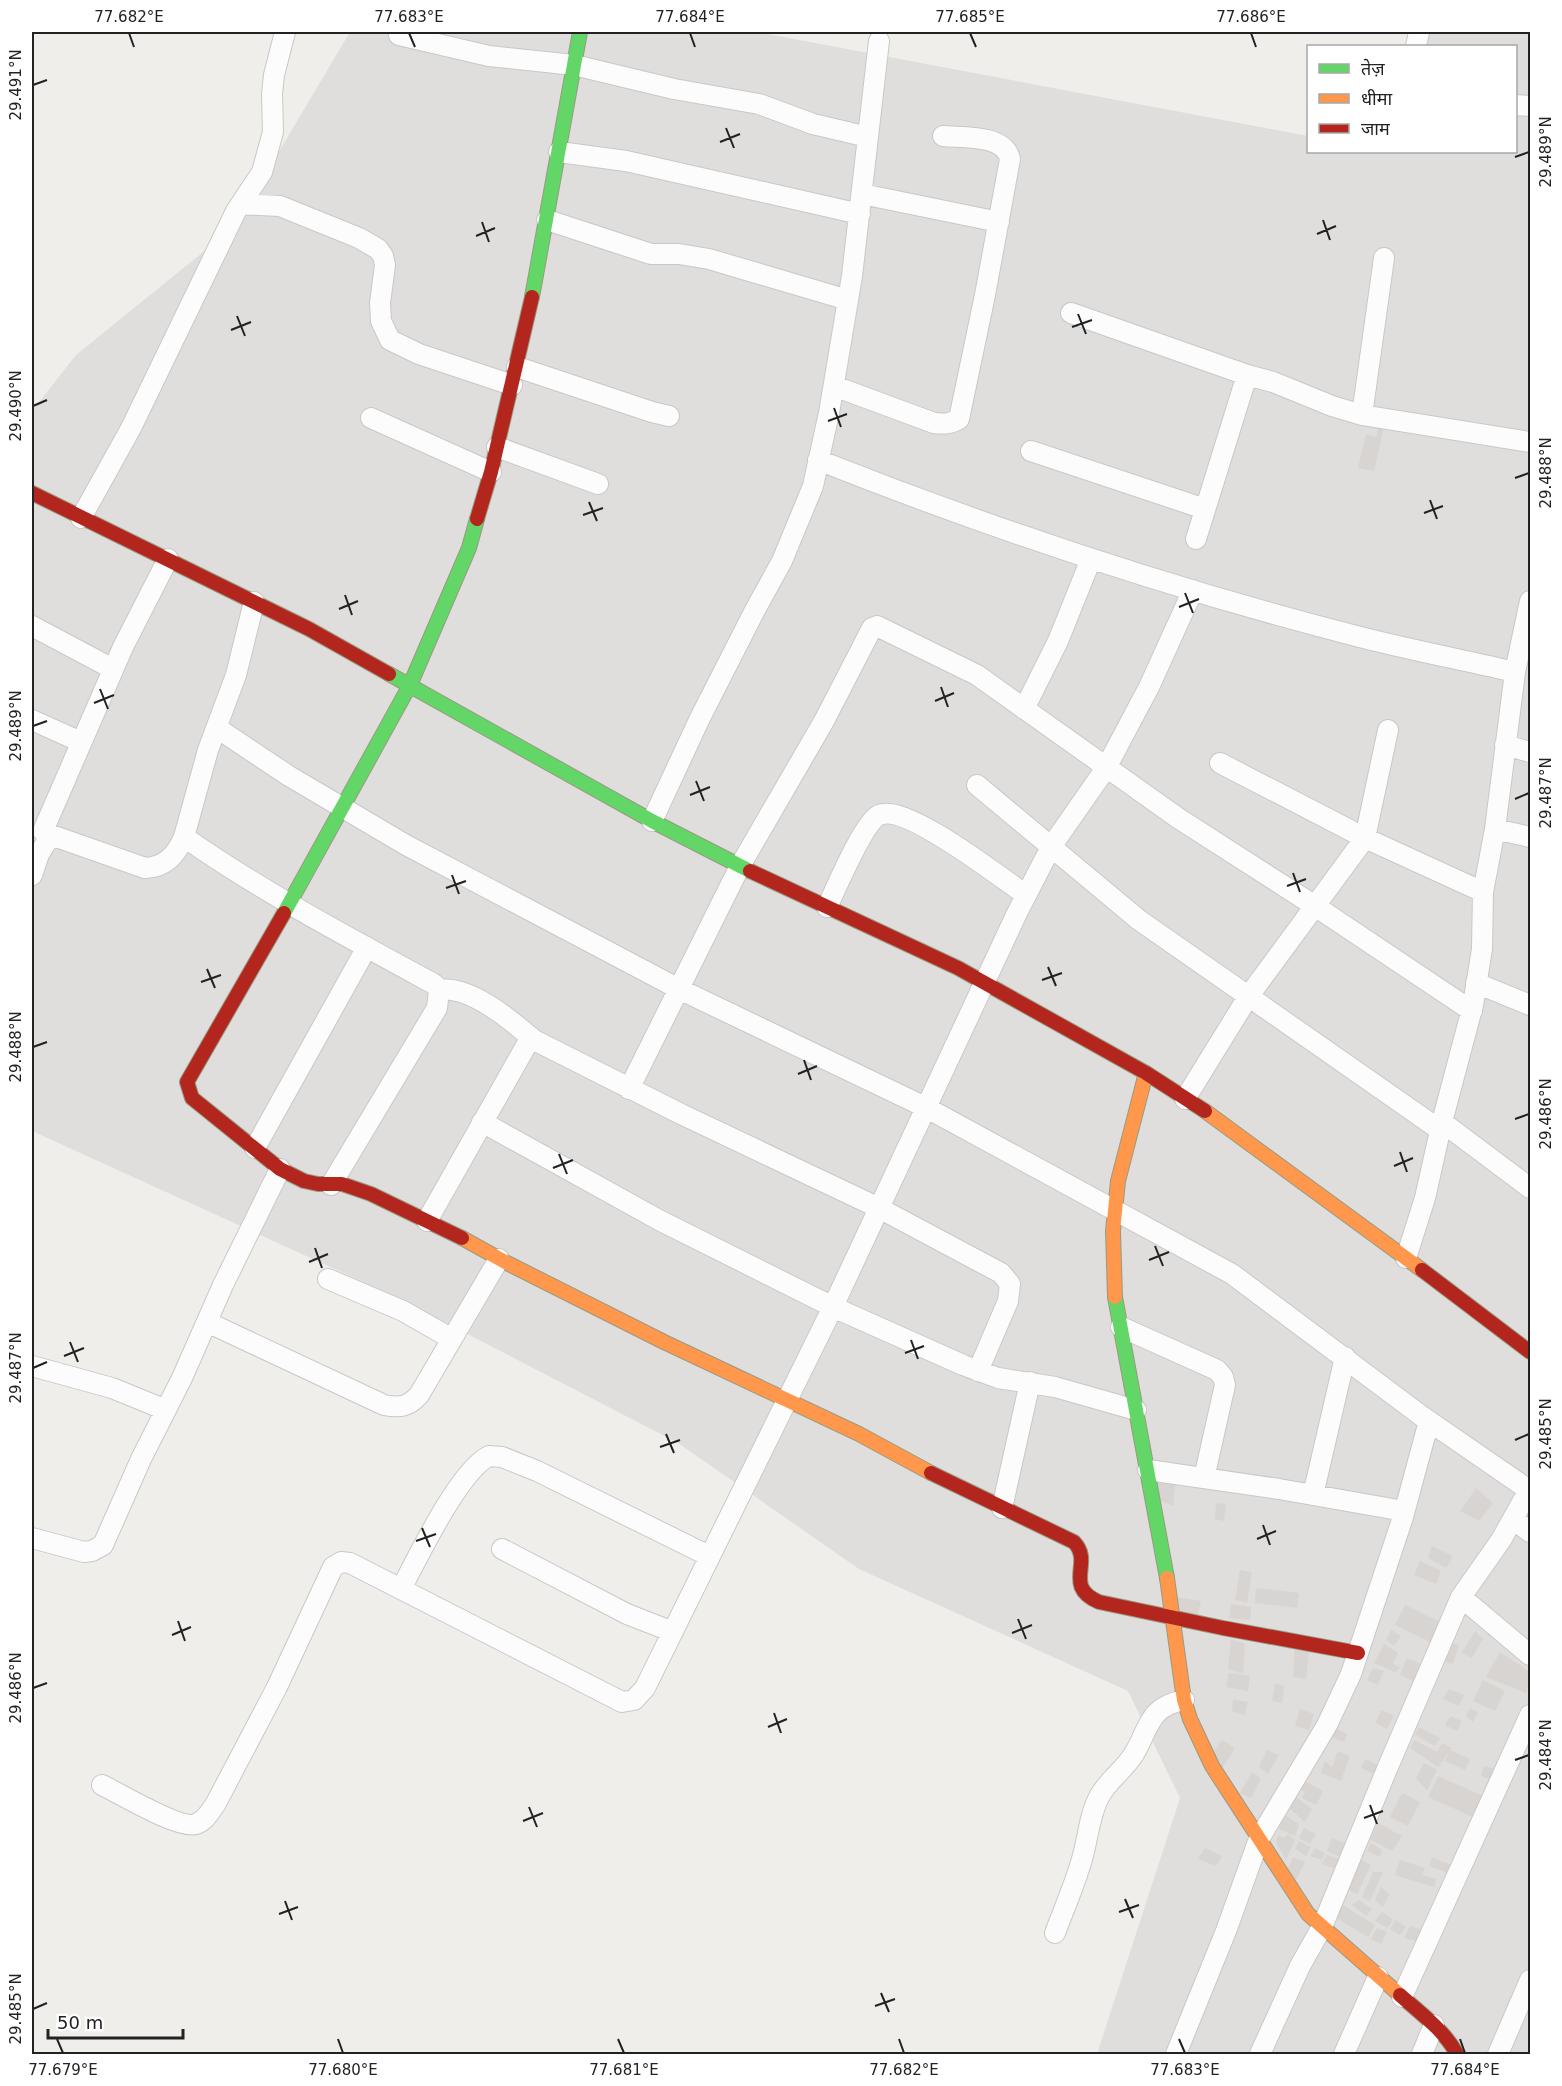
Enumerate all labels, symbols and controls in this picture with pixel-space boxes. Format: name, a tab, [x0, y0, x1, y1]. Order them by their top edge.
text: 77.682°E	[94, 8, 164, 26]
text: 77.683°E	[374, 8, 444, 26]
text: 77.684°E	[655, 8, 725, 26]
text: 77.685°E	[935, 8, 1005, 26]
text: 77.686°E	[1216, 8, 1286, 26]
legend	[1307, 45, 1517, 153]
text: 29.491°N	[7, 49, 25, 121]
text: तेज़	[1361, 58, 1385, 79]
text: धीमा	[1361, 88, 1392, 109]
text: 29.489°N	[1537, 116, 1555, 188]
text: जाम	[1361, 118, 1391, 139]
text: 29.490°N	[7, 370, 25, 442]
text: 29.488°N	[1537, 437, 1555, 509]
text: 29.489°N	[7, 690, 25, 762]
text: 29.487°N	[1537, 757, 1555, 829]
text: 29.488°N	[7, 1011, 25, 1083]
text: 29.486°N	[1537, 1078, 1555, 1150]
text: 29.487°N	[7, 1332, 25, 1404]
text: 29.485°N	[1537, 1398, 1555, 1470]
text: 29.486°N	[7, 1652, 25, 1724]
text: 29.484°N	[1537, 1719, 1555, 1791]
text: 29.485°N	[7, 1973, 25, 2045]
scale bar	[48, 2002, 183, 2040]
text: 50 m	[57, 2012, 103, 2033]
text: 77.679°E	[28, 2061, 98, 2079]
text: 77.680°E	[308, 2061, 378, 2079]
text: 77.681°E	[589, 2061, 659, 2079]
text: 77.682°E	[869, 2061, 939, 2079]
text: 77.683°E	[1150, 2061, 1220, 2079]
text: 77.684°E	[1430, 2061, 1500, 2079]

